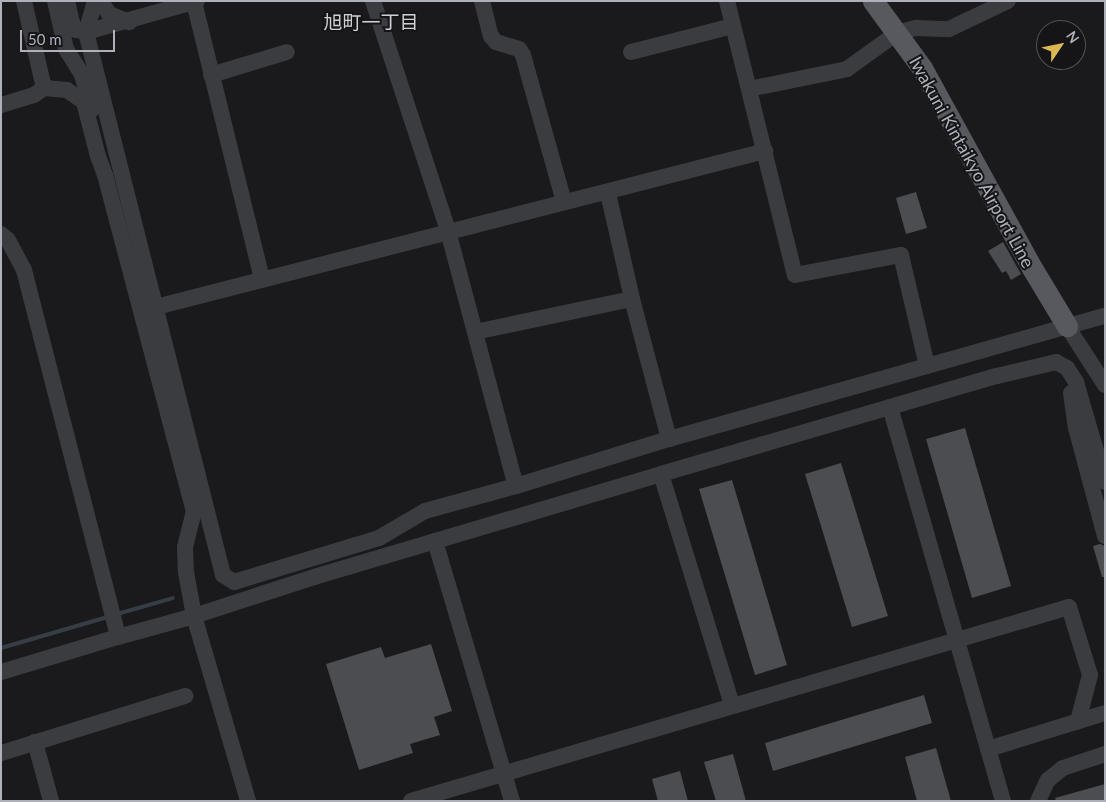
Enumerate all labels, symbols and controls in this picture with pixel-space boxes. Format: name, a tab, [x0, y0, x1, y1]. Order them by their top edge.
district label: 旭町一丁目	[324, 11, 418, 33]
scale bar	[22, 20, 118, 52]
north arrow	[1036, 20, 1086, 70]
text: N	[1063, 28, 1083, 46]
text: 50 m	[28, 30, 62, 48]
street label: Iwakuni Kintaikyo Airport Line	[905, 52, 1039, 272]

